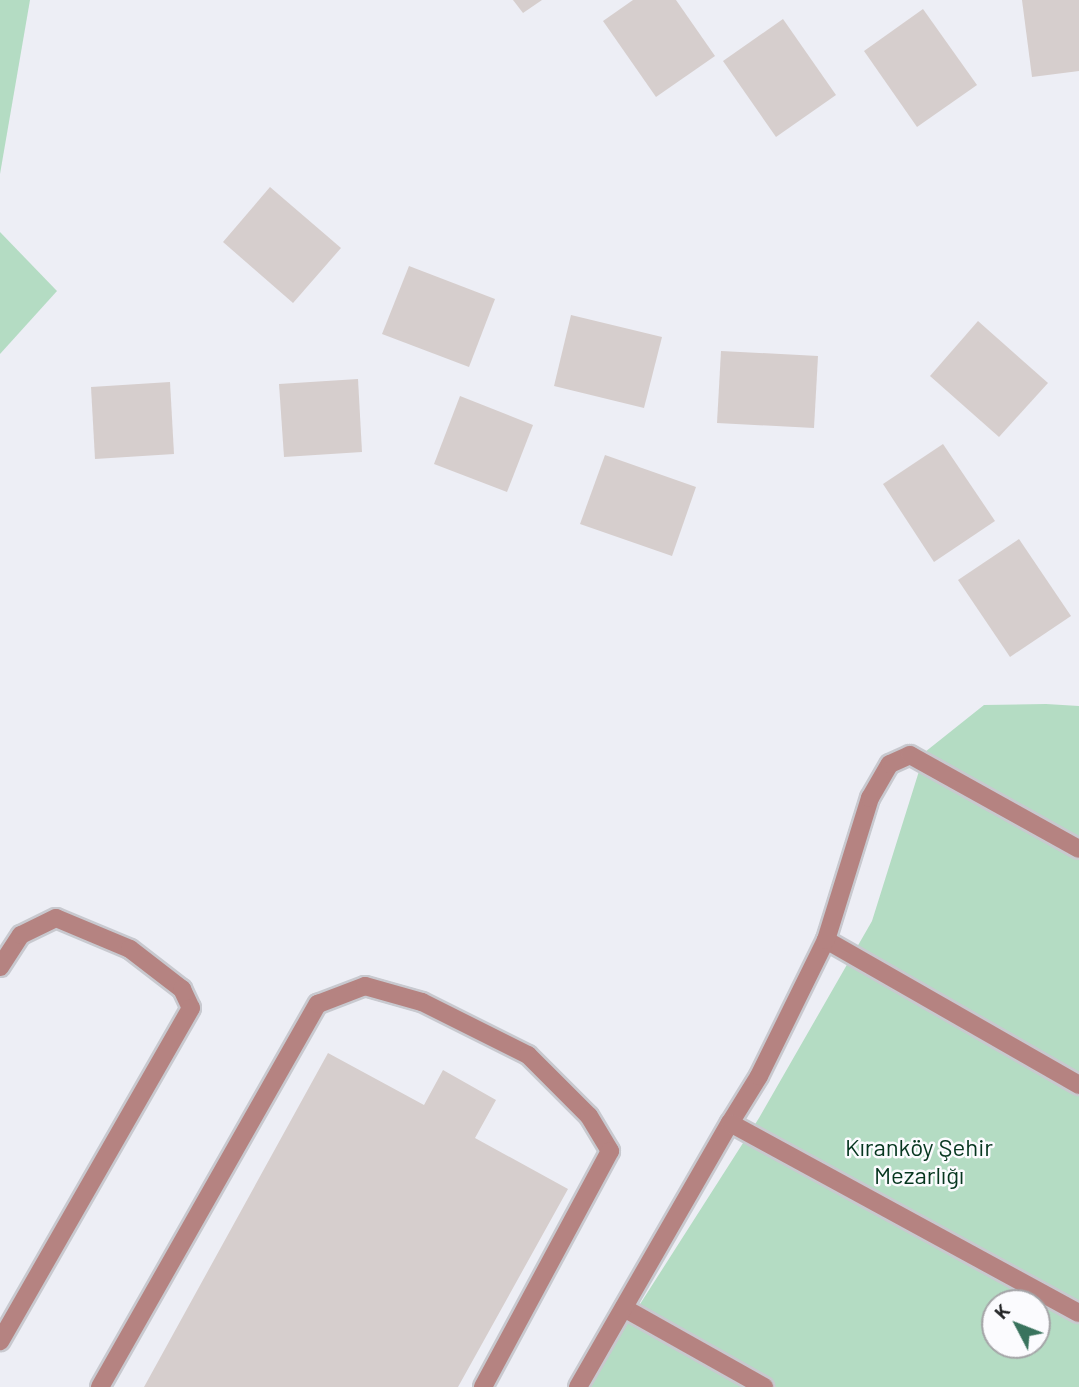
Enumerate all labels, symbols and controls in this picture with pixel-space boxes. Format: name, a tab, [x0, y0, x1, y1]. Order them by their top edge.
park label: Kıranköy Şehir Mezarlığı	[845, 1133, 993, 1189]
north arrow	[981, 1289, 1051, 1359]
text: K	[989, 1299, 1014, 1323]

